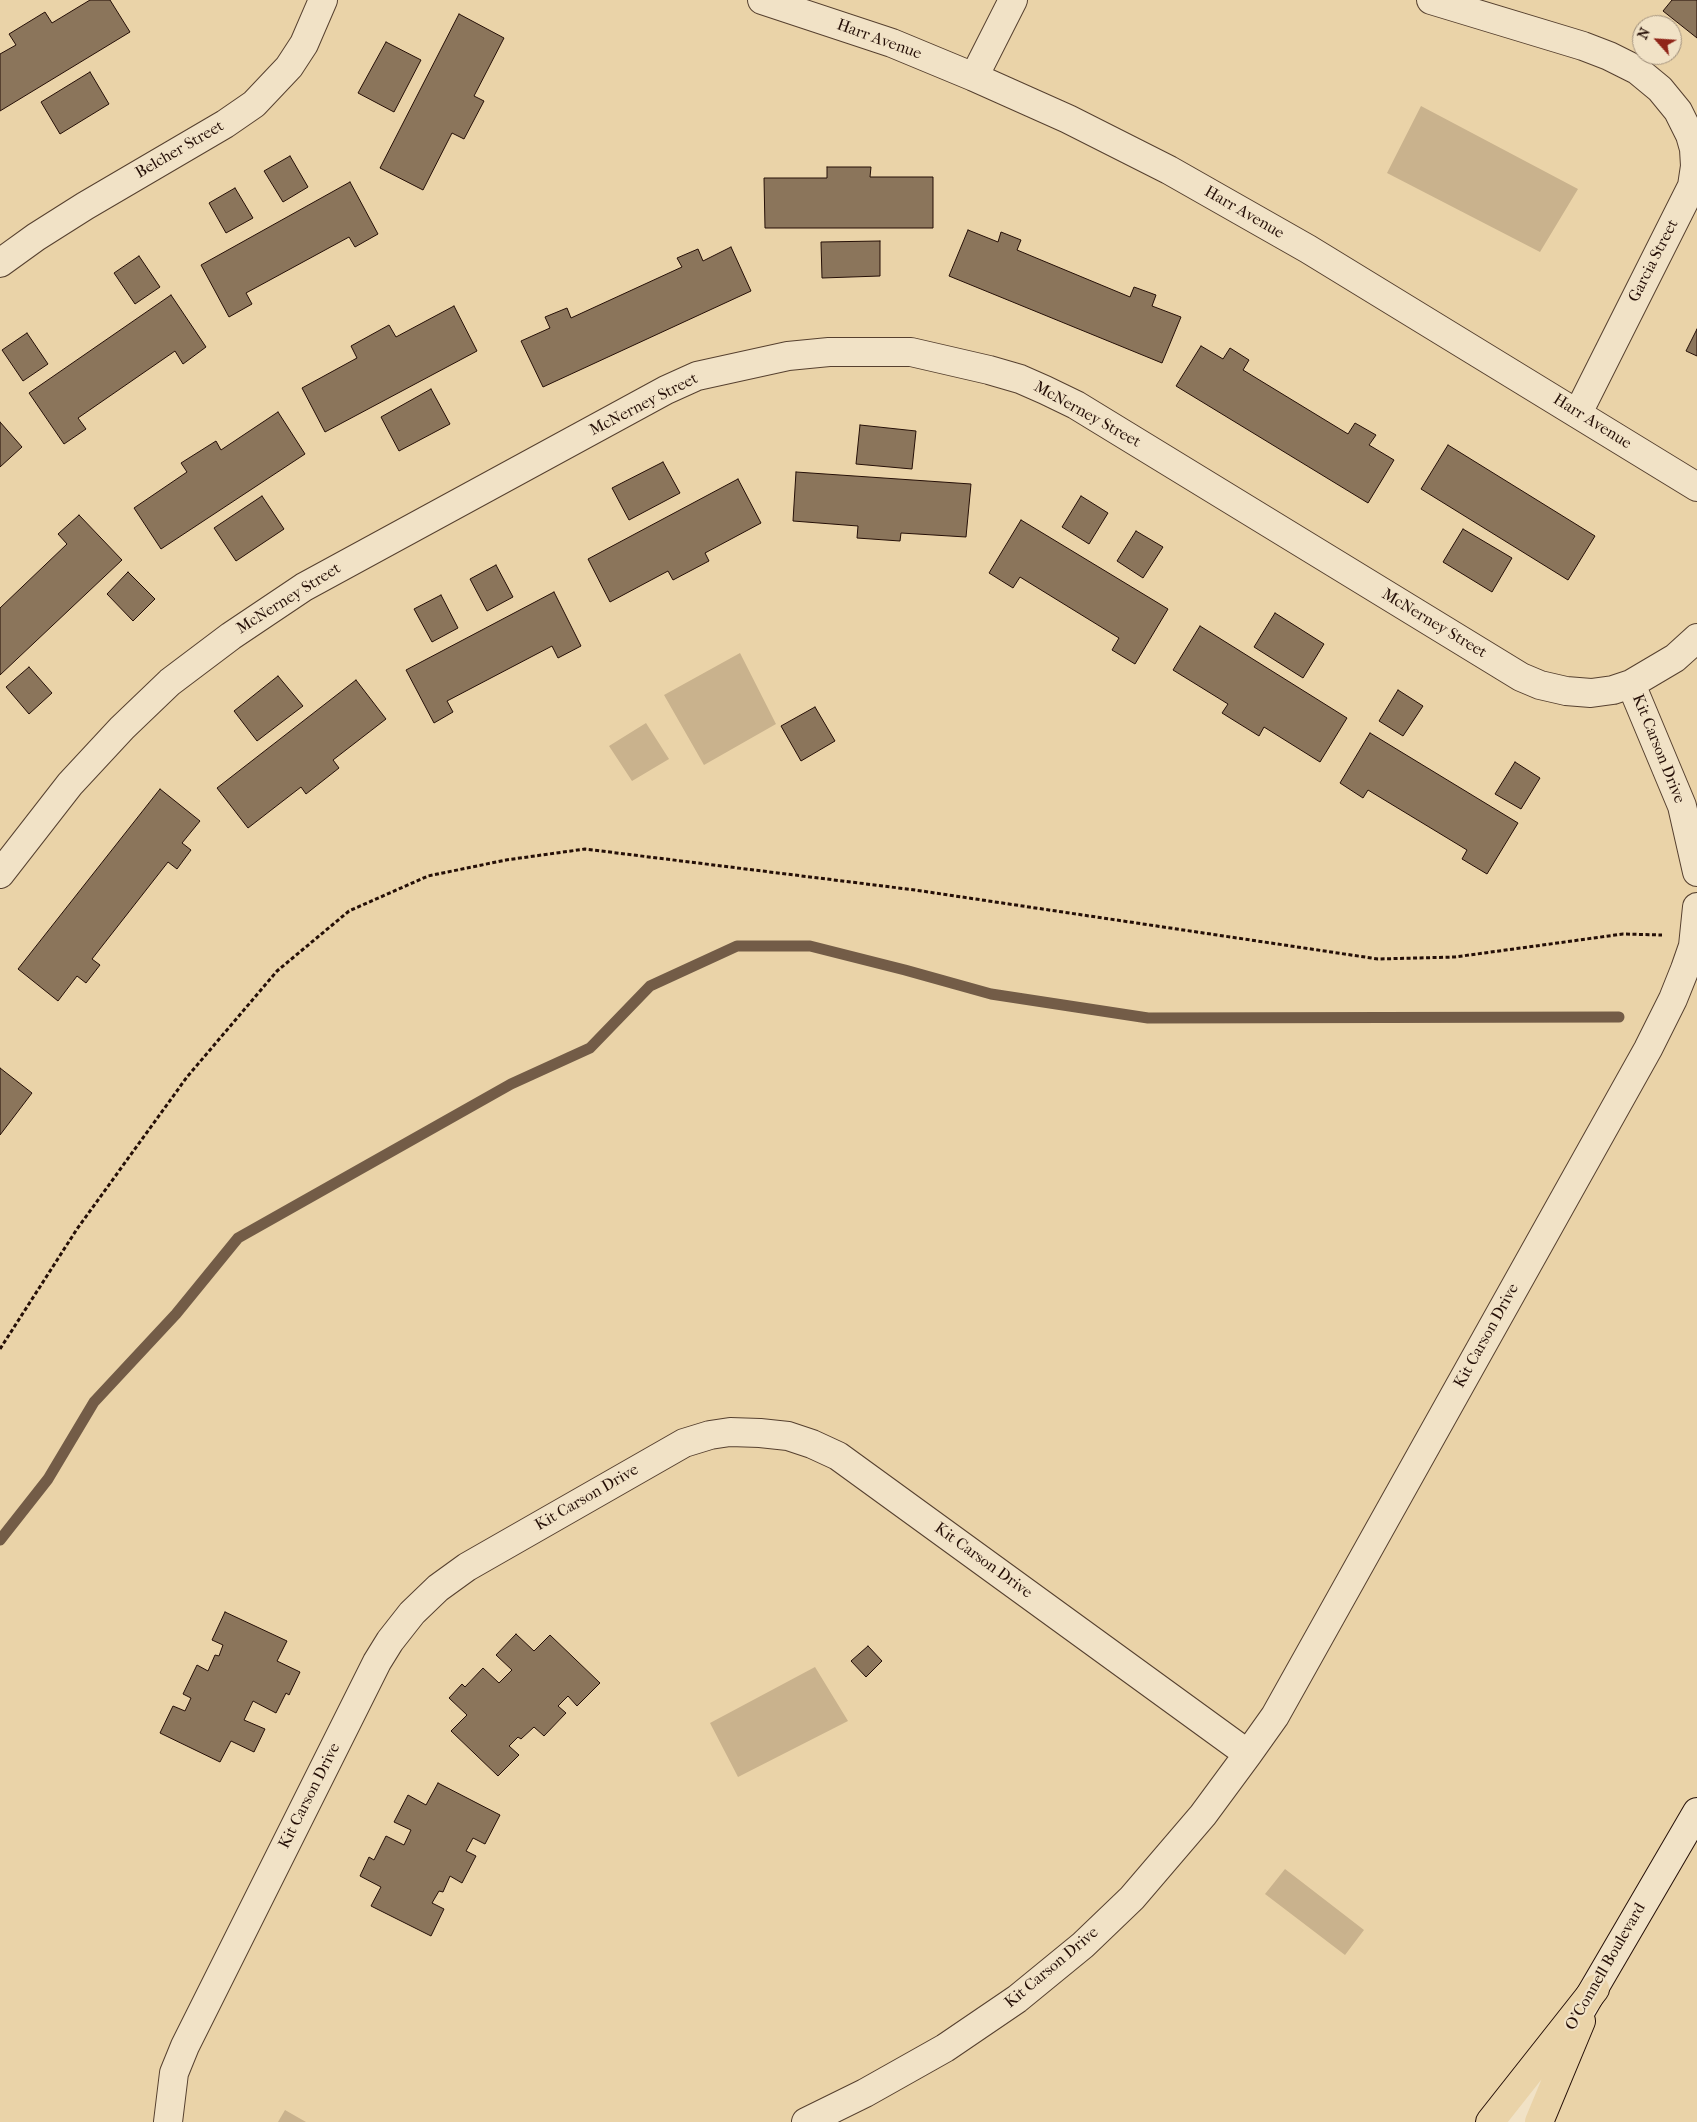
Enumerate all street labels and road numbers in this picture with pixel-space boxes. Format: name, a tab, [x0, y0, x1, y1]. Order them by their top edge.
street label: Harr Avenue	[834, 16, 924, 64]
street label: Belcher Street	[132, 117, 228, 183]
street label: Harr Avenue	[1201, 183, 1287, 243]
street label: Garcia Street	[1625, 216, 1683, 306]
street label: McNerney Street	[587, 369, 701, 441]
street label: McNerney Street	[1030, 378, 1144, 452]
street label: Harr Avenue	[1549, 390, 1635, 454]
street label: McNerney Street	[233, 559, 345, 639]
street label: McNerney Street	[1378, 585, 1490, 663]
street label: Kit Carson Drive	[1627, 692, 1689, 806]
street label: Kit Carson Drive	[1450, 1281, 1524, 1391]
street label: Kit Carson Drive	[532, 1461, 642, 1535]
street label: Kit Carson Drive	[930, 1519, 1036, 1603]
street label: Kit Carson Drive	[275, 1740, 345, 1852]
street label: O'Connell Boulevard	[1562, 1900, 1650, 2034]
street label: Kit Carson Drive	[1001, 1923, 1103, 2013]

